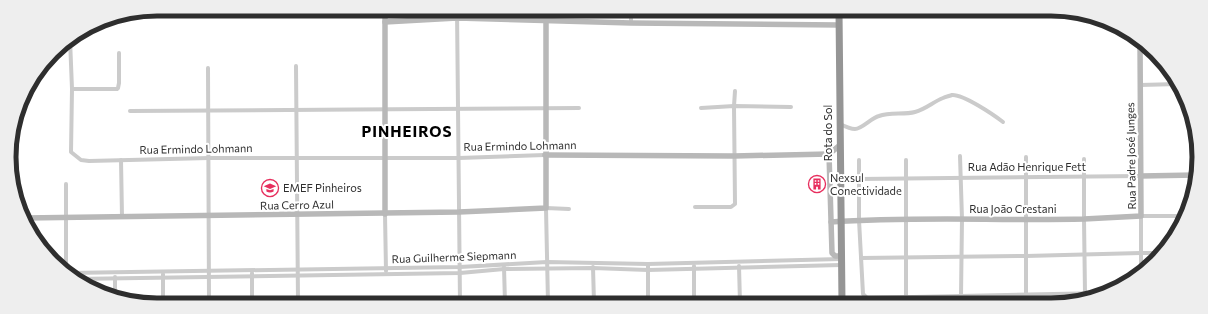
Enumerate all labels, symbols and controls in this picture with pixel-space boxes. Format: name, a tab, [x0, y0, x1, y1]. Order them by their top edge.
street label: Rua Padre José Junges	[1123, 102, 1139, 210]
street label: Rota do Sol	[821, 105, 834, 161]
district label: PINHEIROS	[362, 122, 452, 140]
street label: Rua Ermindo Lohmann	[463, 138, 577, 153]
street label: Rua Ermindo Lohmann	[139, 141, 253, 156]
street label: Rua Adão Henrique Fett	[968, 160, 1087, 173]
place label: Nexsul Conectividade	[830, 171, 902, 197]
building icon: Nexsul Conectividade	[807, 174, 827, 194]
school or university icon: EMEF Pinheiros	[260, 178, 280, 198]
place label: EMEF Pinheiros	[283, 181, 362, 194]
street label: Rua Cerro Azul	[260, 197, 334, 212]
street label: Rua João Crestani	[969, 202, 1057, 216]
street label: Rua Guilherme Siepmann	[391, 248, 517, 265]

